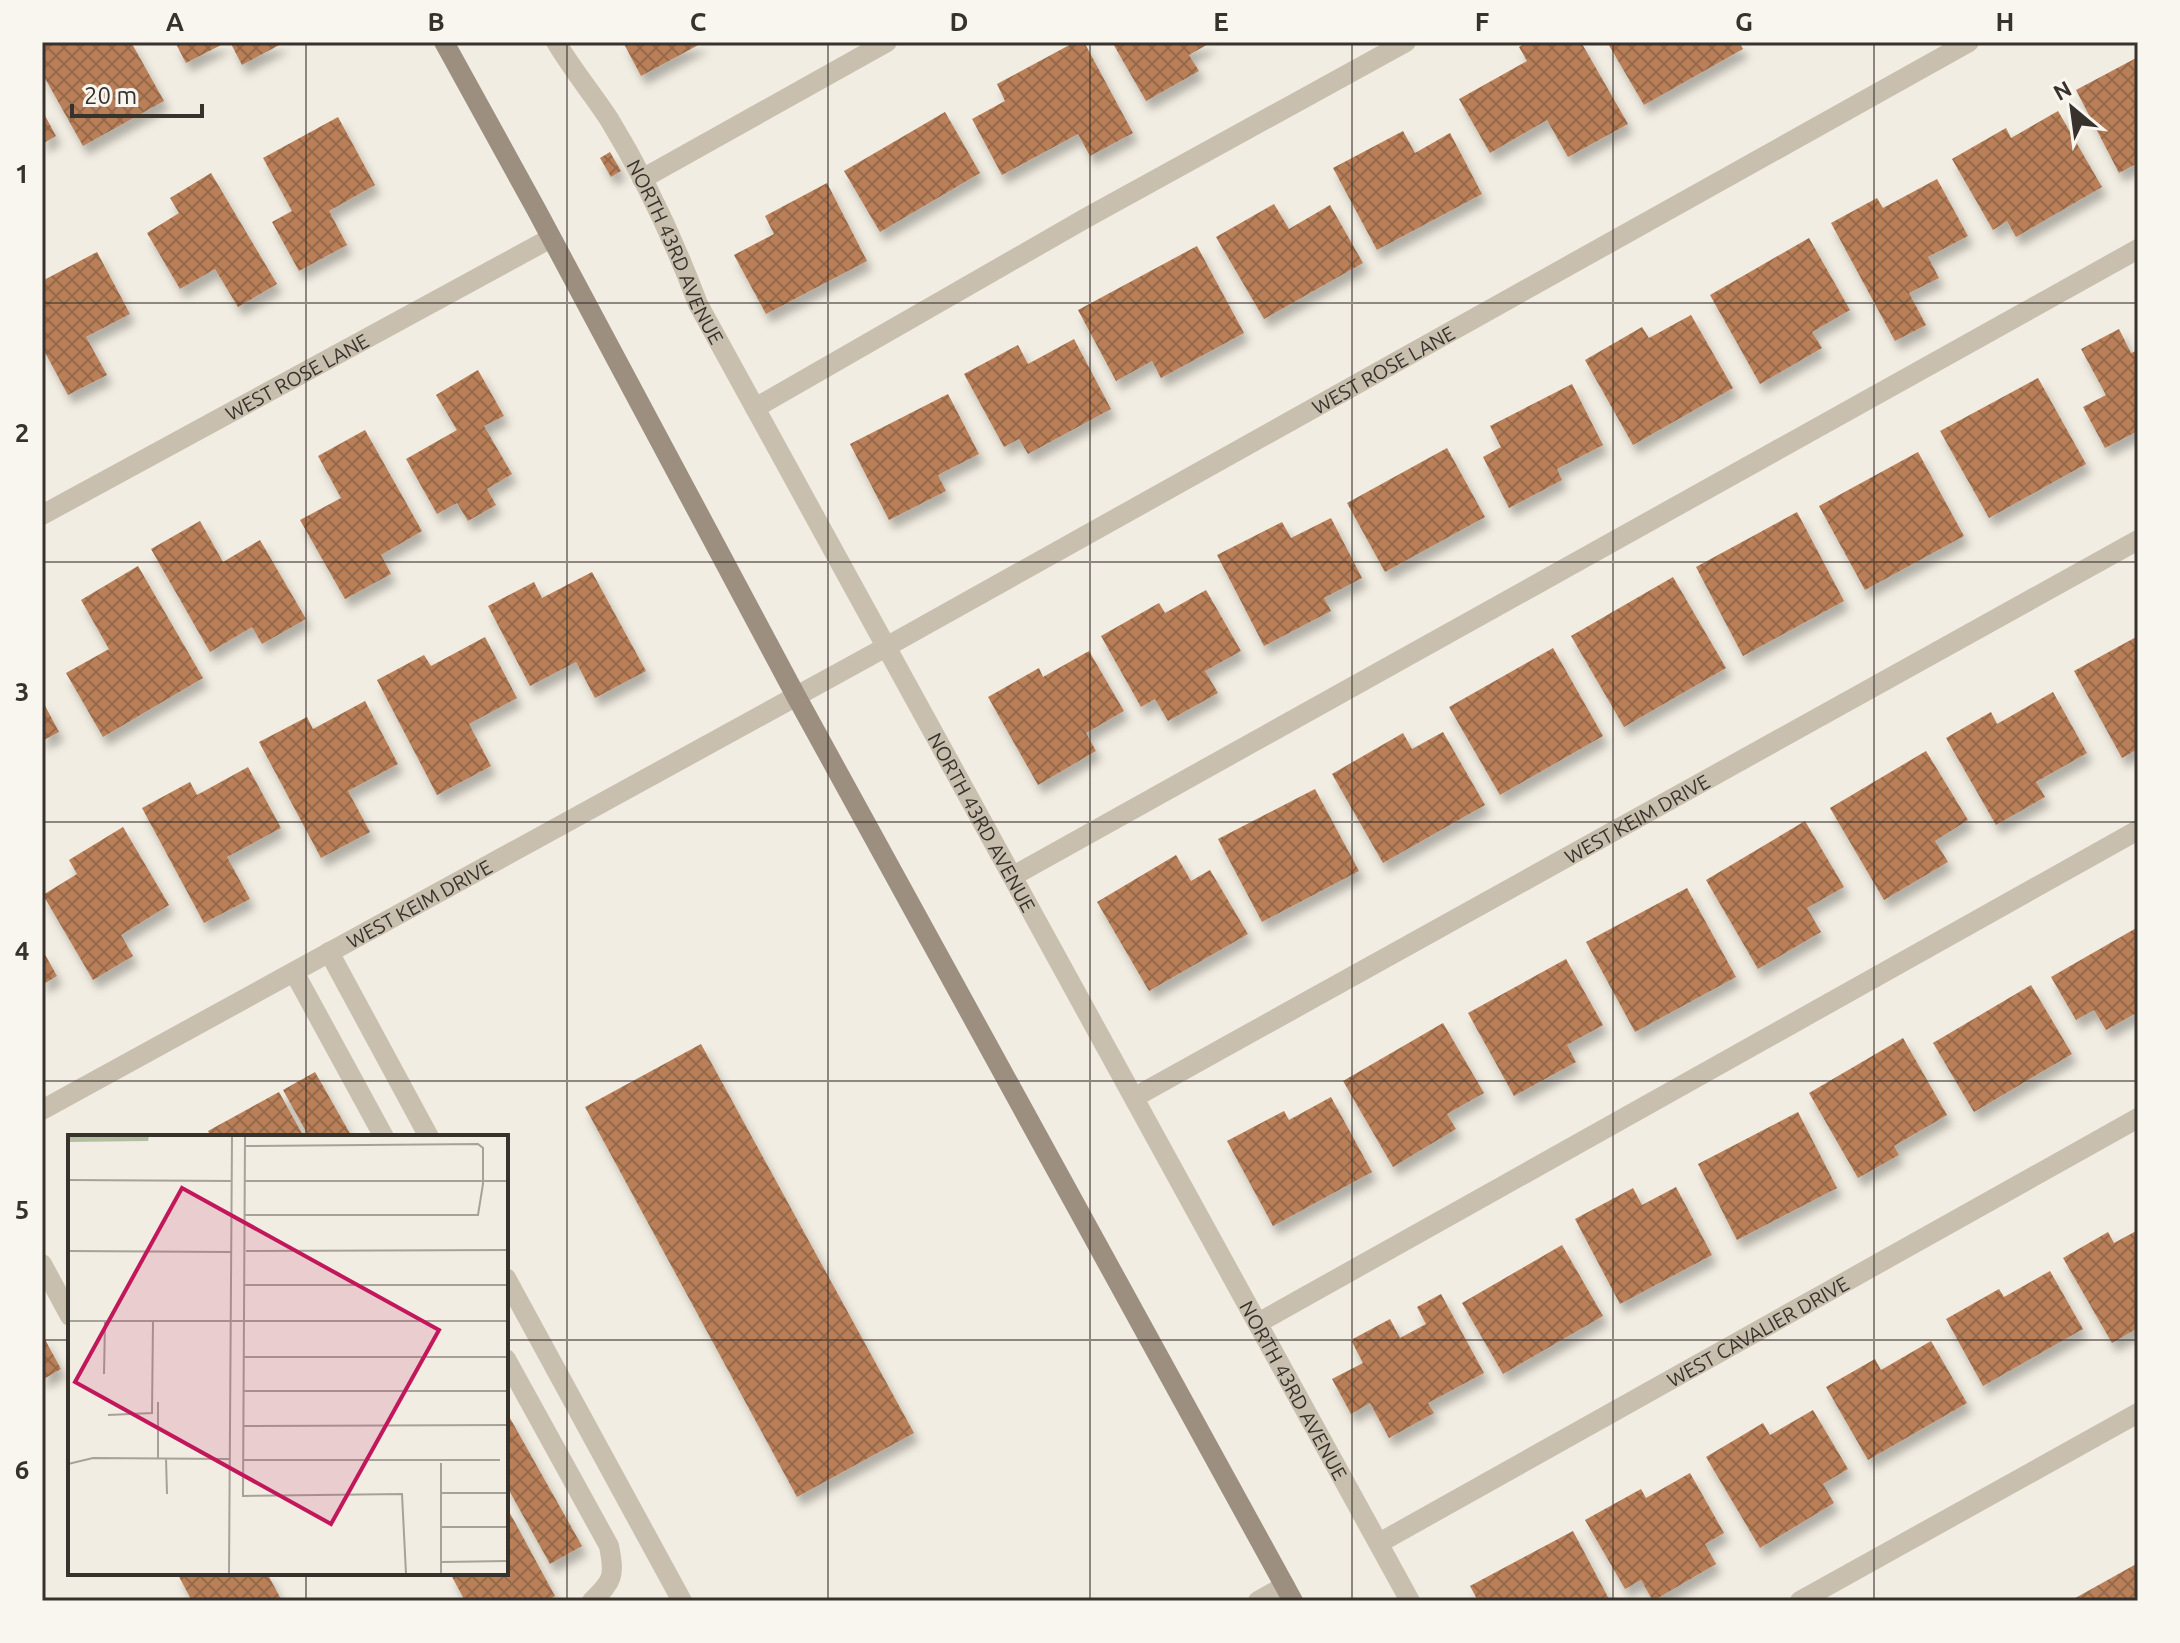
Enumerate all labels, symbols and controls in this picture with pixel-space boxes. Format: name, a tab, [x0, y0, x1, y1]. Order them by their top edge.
text: A	[166, 7, 185, 36]
text: B	[427, 7, 445, 36]
text: C	[690, 7, 707, 36]
text: D	[950, 7, 968, 36]
text: E	[1213, 7, 1229, 36]
text: F	[1475, 7, 1489, 36]
text: G	[1735, 7, 1753, 36]
text: H	[1996, 7, 2014, 36]
scale bar	[72, 68, 202, 118]
north arrow	[2032, 68, 2112, 148]
text: N	[2049, 75, 2075, 105]
text: 20 m	[84, 82, 137, 109]
street label: NORTH 43RD AVENUE	[623, 155, 729, 348]
text: 1	[15, 159, 29, 188]
street label: WEST ROSE LANE	[1308, 320, 1458, 418]
street label: WEST ROSE LANE	[221, 328, 372, 425]
text: 2	[15, 418, 29, 447]
text: 3	[15, 677, 29, 706]
street label: NORTH 43RD AVENUE	[924, 728, 1041, 916]
street label: WEST KEIM DRIVE	[1560, 769, 1713, 868]
street label: WEST KEIM DRIVE	[342, 854, 496, 952]
text: 4	[15, 936, 29, 965]
inset map	[68, 1135, 508, 1575]
text: 5	[15, 1195, 29, 1224]
street label: WEST CAVALIER DRIVE	[1663, 1271, 1853, 1391]
street label: NORTH 43RD AVENUE	[1236, 1296, 1353, 1484]
text: 6	[15, 1455, 29, 1484]

